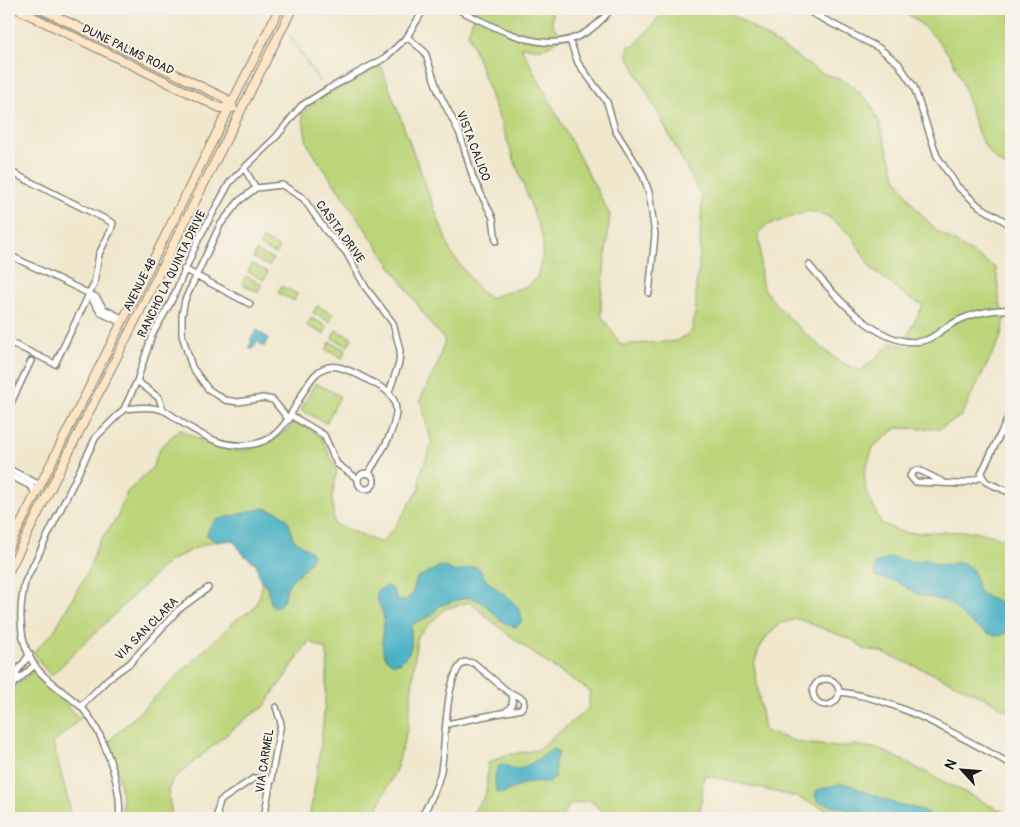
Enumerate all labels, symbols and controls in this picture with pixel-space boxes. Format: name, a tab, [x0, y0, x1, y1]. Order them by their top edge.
street label: DUNE PALMS ROAD	[80, 21, 177, 79]
street label: VISTA CALICO	[453, 109, 493, 184]
street label: CASITA DRIVE	[312, 198, 368, 266]
street label: RANCHO LA QUINTA DRIVE	[135, 208, 209, 340]
street label: AVENUE 48	[120, 256, 160, 314]
street label: VIA SAN CLARA	[112, 594, 182, 664]
street label: VIA CARMEL	[253, 728, 278, 794]
north arrow	[938, 744, 988, 794]
text: N	[941, 757, 960, 773]

